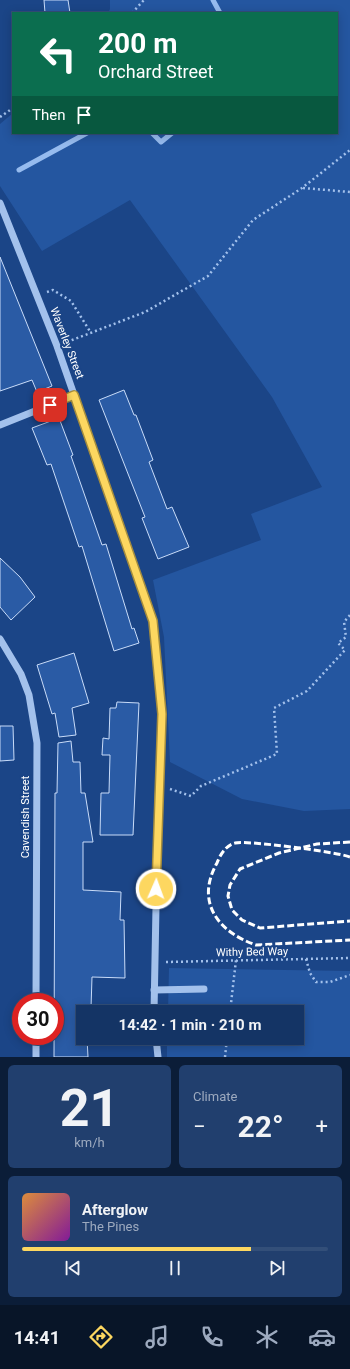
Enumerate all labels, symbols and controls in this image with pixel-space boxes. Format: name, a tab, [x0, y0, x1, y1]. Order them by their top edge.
text: 200 m	[98, 27, 177, 60]
icon: left	[32, 28, 84, 80]
text: Orchard Street	[98, 61, 213, 82]
icon: arrive	[73, 104, 95, 126]
text: Then	[32, 106, 65, 124]
street label: Waverley Street	[47, 305, 87, 381]
pin	[33, 388, 67, 422]
icon: arrive	[39, 394, 61, 416]
street label: Cavendish Street	[19, 775, 32, 858]
position arrow	[135, 868, 177, 910]
street label: Withy Bed Way	[216, 945, 289, 959]
speed limit sign: 30	[12, 993, 64, 1045]
text: 14:42 · 1 min · 210 m	[119, 1016, 261, 1034]
text: 21	[60, 1078, 119, 1139]
text: Climate	[193, 1089, 237, 1104]
text: 22°	[237, 1109, 284, 1144]
text: −	[193, 1114, 206, 1139]
text: +	[316, 1114, 328, 1139]
text: km/h	[74, 1135, 105, 1150]
text: Afterglow	[82, 1201, 148, 1219]
text: The Pines	[82, 1219, 139, 1234]
icon: previous	[62, 1257, 84, 1279]
icon: pause	[164, 1257, 186, 1279]
icon: next	[266, 1257, 288, 1279]
icon: directions	[87, 1323, 115, 1351]
icon: music	[143, 1323, 171, 1351]
icon: phone	[198, 1323, 226, 1351]
icon: climate	[253, 1323, 281, 1351]
icon: car	[308, 1323, 336, 1351]
text: 14:41	[14, 1327, 60, 1348]

